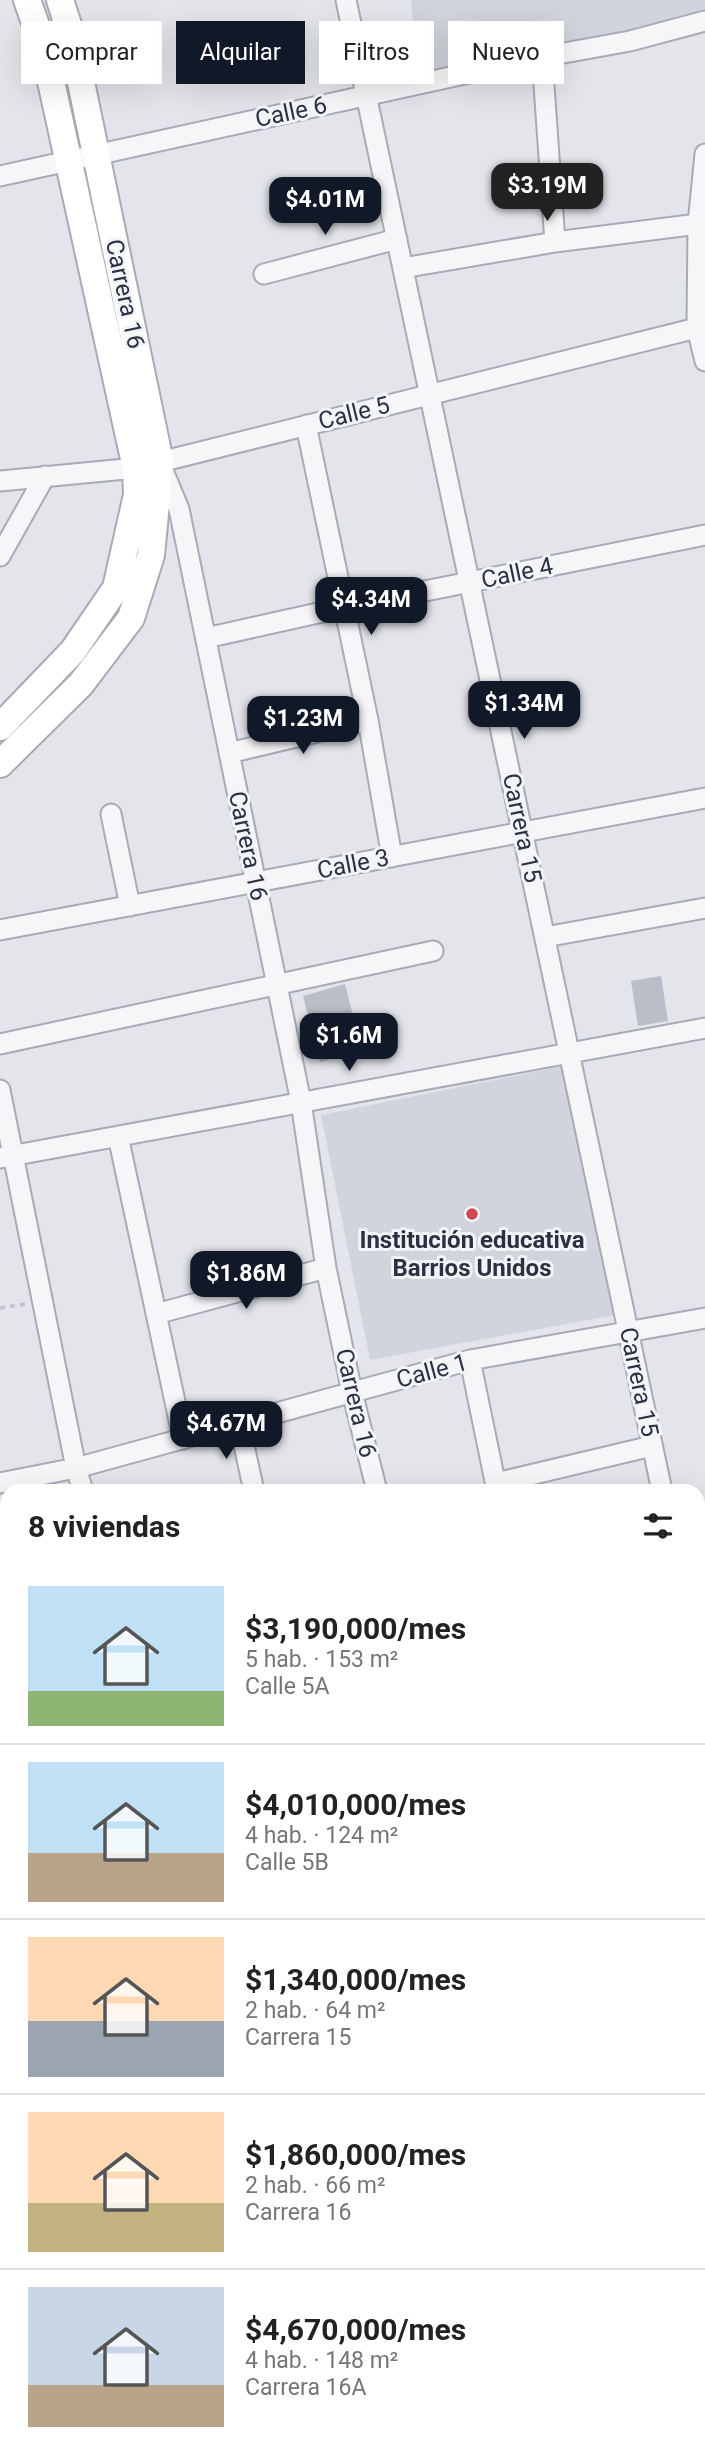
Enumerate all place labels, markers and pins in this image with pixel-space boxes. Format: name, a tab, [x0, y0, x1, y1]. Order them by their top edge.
pin: $3.19M	[490, 164, 604, 223]
pin: $4.01M	[268, 177, 382, 237]
pin: $4.34M	[314, 578, 428, 637]
pin: $1.34M	[467, 682, 581, 741]
pin: $1.23M	[246, 696, 360, 756]
pin: $1.6M	[300, 1014, 398, 1073]
marker: Institución educativa Barrios Unidos	[464, 1206, 480, 1222]
place label: Institución educativa Barrios Unidos	[359, 1226, 585, 1282]
pin: $1.86M	[189, 1252, 303, 1311]
pin: $4.67M	[169, 1402, 283, 1461]

